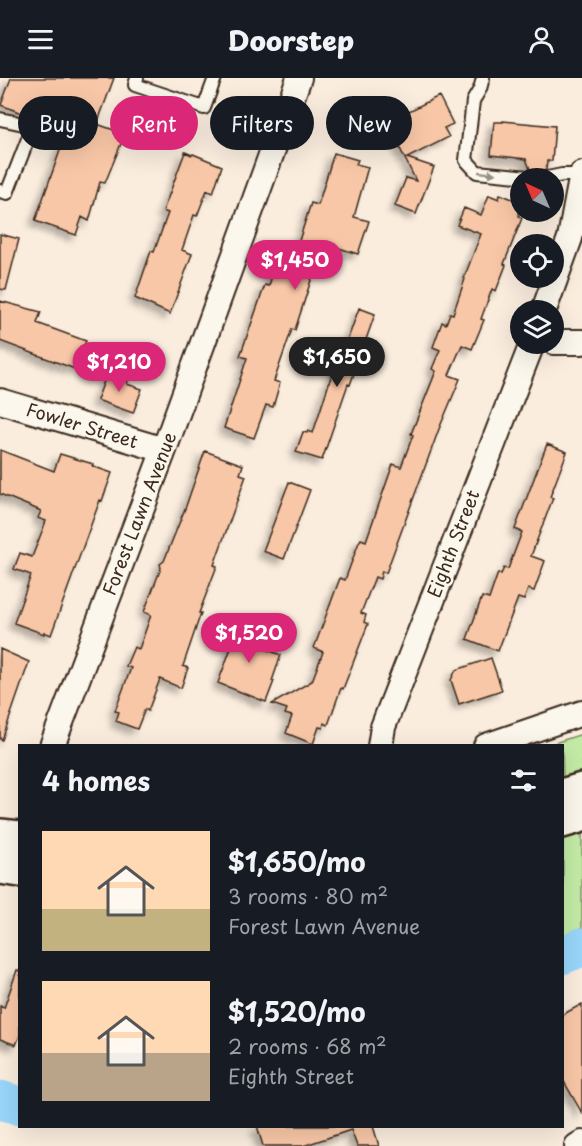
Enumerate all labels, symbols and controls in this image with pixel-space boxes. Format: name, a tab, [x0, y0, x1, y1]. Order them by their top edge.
text: Doorstep	[228, 19, 354, 60]
icon: menu	[24, 23, 57, 56]
icon: person	[525, 23, 558, 56]
chip: Buy	[18, 96, 98, 150]
chip: Rent	[110, 96, 198, 150]
chip: Filters	[210, 96, 314, 150]
chip: New	[326, 96, 412, 150]
one-way arrow	[478, 168, 497, 178]
north arrow	[510, 168, 564, 222]
map controls	[510, 168, 564, 354]
button: locate	[510, 234, 564, 288]
pin: $1,450	[246, 240, 344, 291]
text: $1,450	[261, 244, 329, 274]
button: layers	[510, 300, 564, 354]
pin: $1,650	[288, 337, 386, 388]
text: $1,650	[303, 341, 371, 371]
pin: $1,210	[70, 342, 168, 393]
text: $1,210	[87, 346, 151, 376]
street label: Fowler Street	[23, 395, 142, 454]
street label: Forest Lawn Avenue	[95, 428, 182, 599]
street label: Eighth Street	[420, 486, 486, 601]
pin: $1,520	[200, 613, 298, 664]
text: $1,520	[215, 617, 283, 647]
text: 4 homes	[42, 761, 150, 800]
icon: filters	[507, 764, 540, 797]
text: $1,650/mo	[228, 842, 366, 881]
icon: home	[90, 855, 162, 927]
text: 3 rooms · 80 m²	[228, 881, 388, 911]
text: Forest Lawn Avenue	[228, 911, 420, 941]
text: $1,520/mo	[228, 992, 365, 1031]
icon: home	[90, 1005, 162, 1077]
text: 2 rooms · 68 m²	[228, 1031, 387, 1061]
text: Eighth Street	[228, 1061, 354, 1091]

